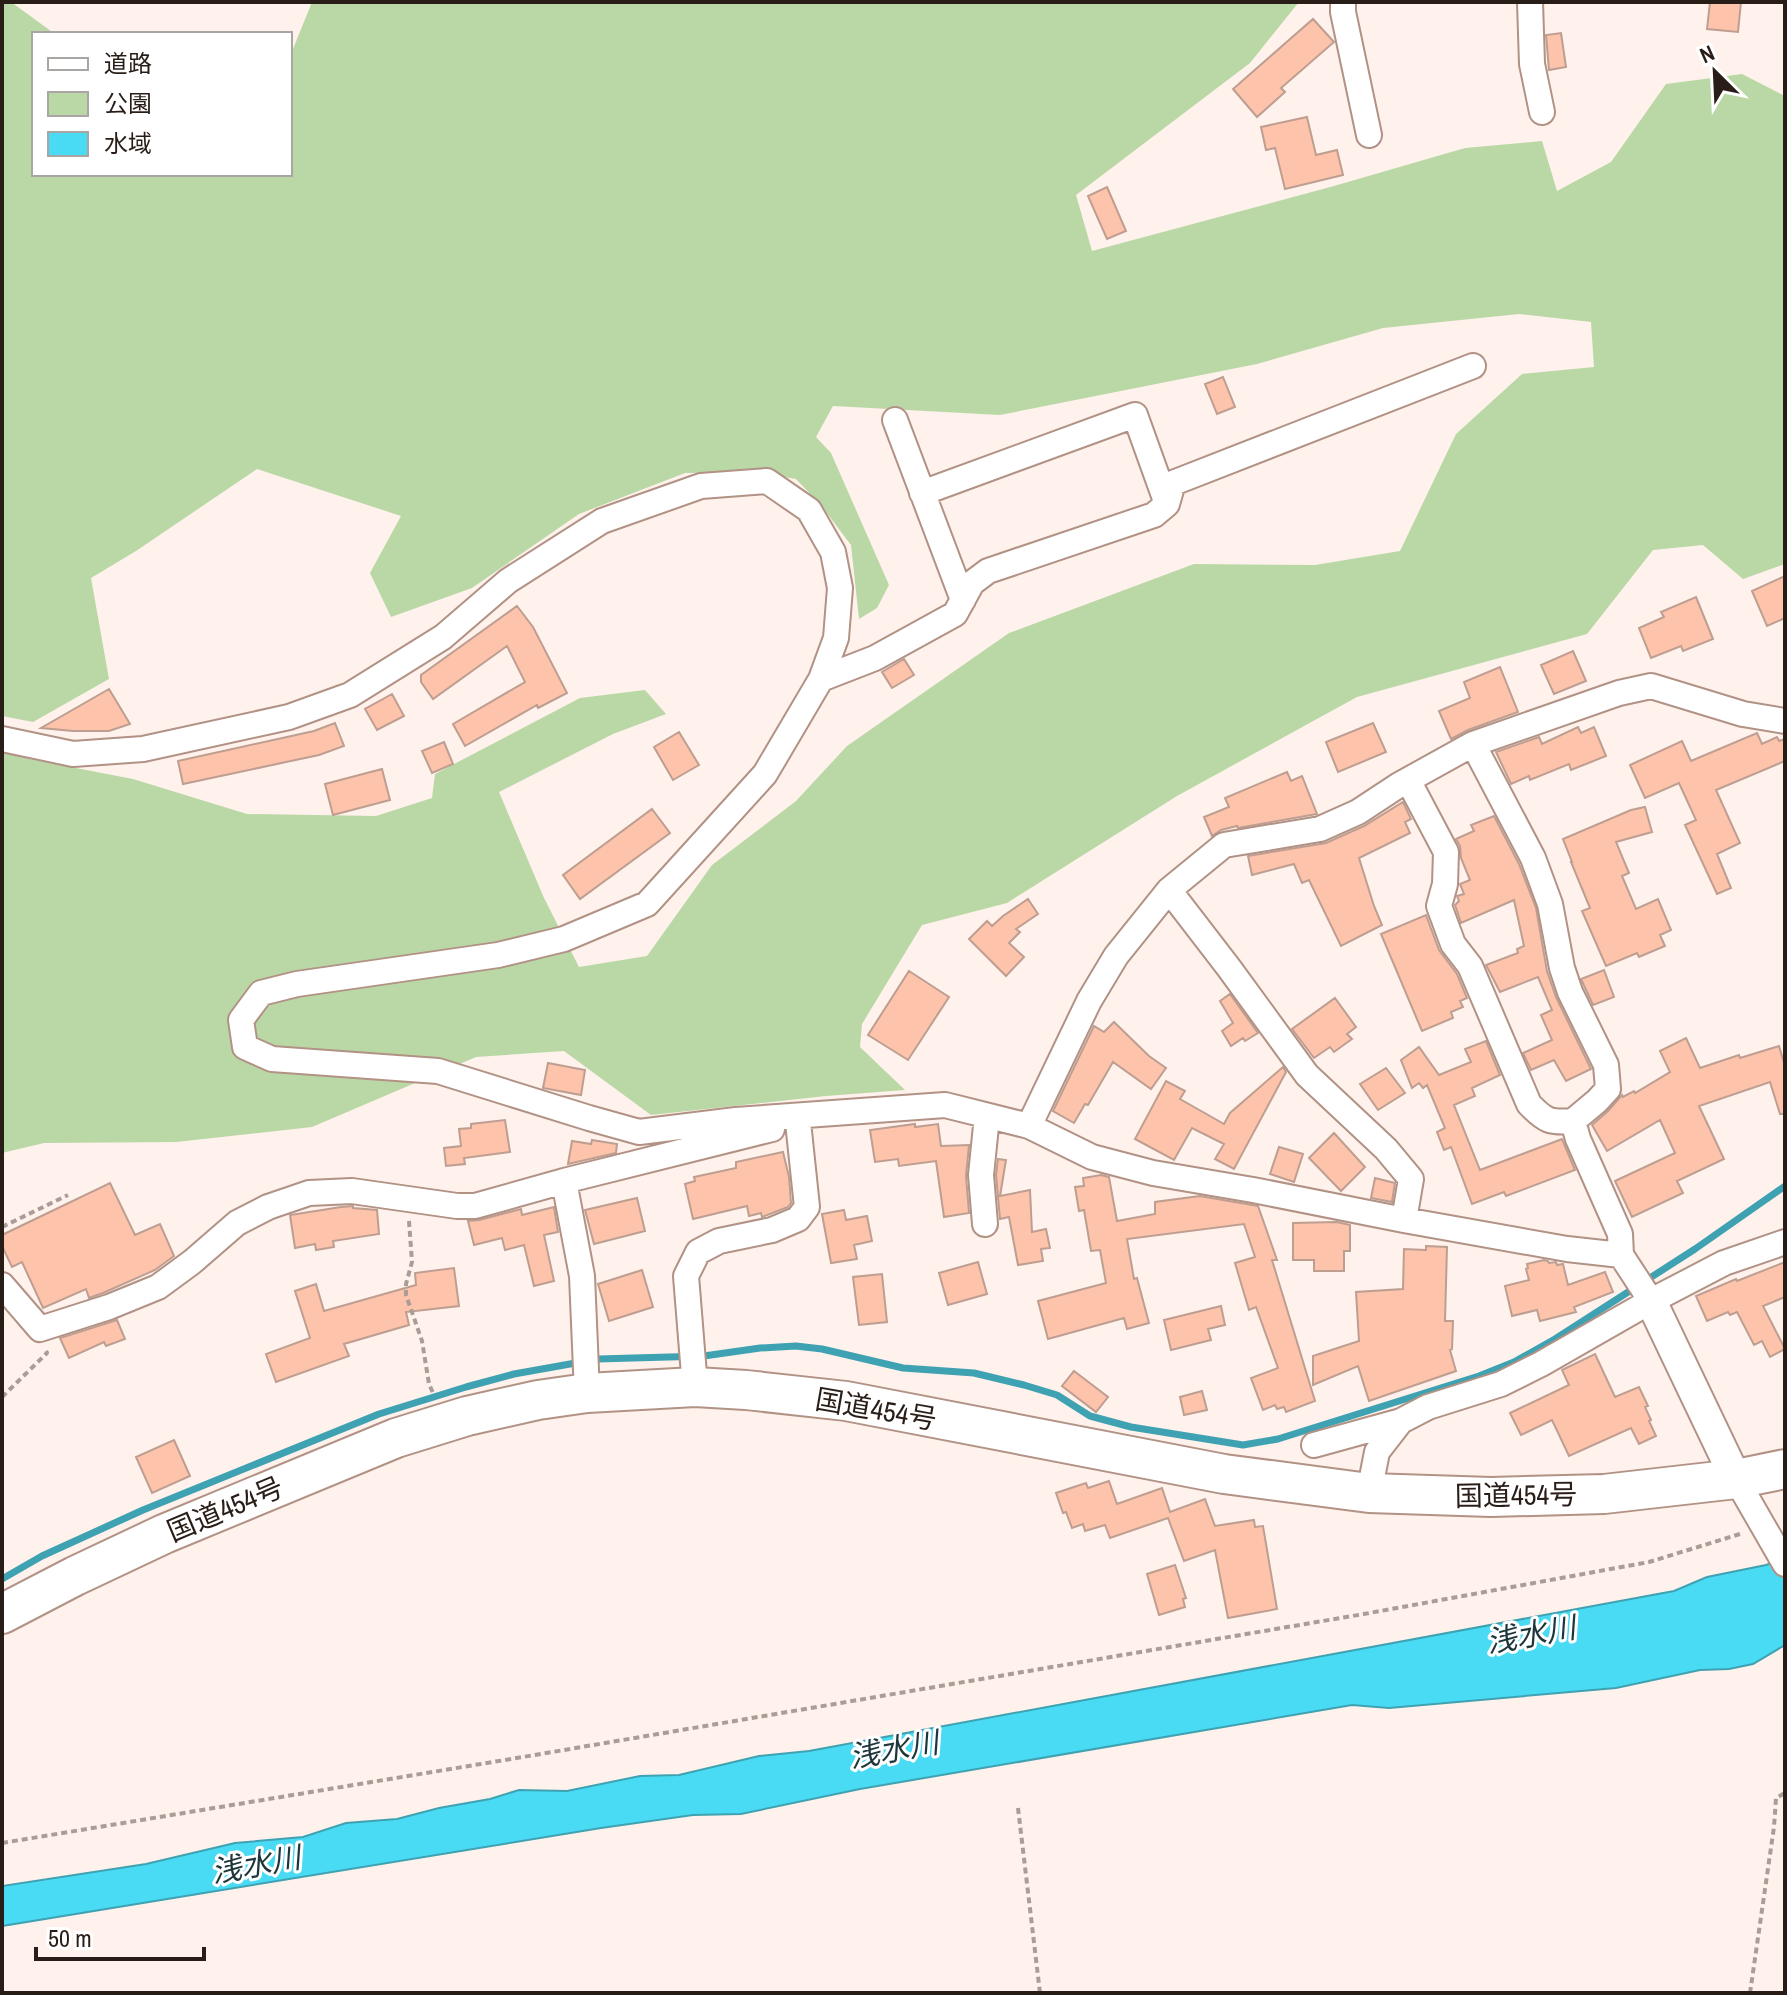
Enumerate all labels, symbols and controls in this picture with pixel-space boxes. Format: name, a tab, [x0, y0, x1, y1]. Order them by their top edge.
legend	[32, 32, 292, 176]
north arrow	[1675, 32, 1755, 112]
text: N	[1695, 37, 1719, 70]
text: 道路	[104, 47, 152, 79]
text: 公園	[104, 87, 152, 119]
text: 水域	[104, 127, 152, 159]
street label: 国道454号	[812, 1380, 940, 1438]
street label: 国道454号	[161, 1468, 289, 1550]
street label: 国道454号	[1455, 1475, 1577, 1515]
water label: 浅水川	[1483, 1606, 1582, 1662]
water label: 浅水川	[846, 1721, 945, 1777]
water label: 浅水川	[208, 1836, 307, 1892]
scale bar	[36, 1911, 204, 1961]
text: 50 m	[48, 1922, 92, 1954]

